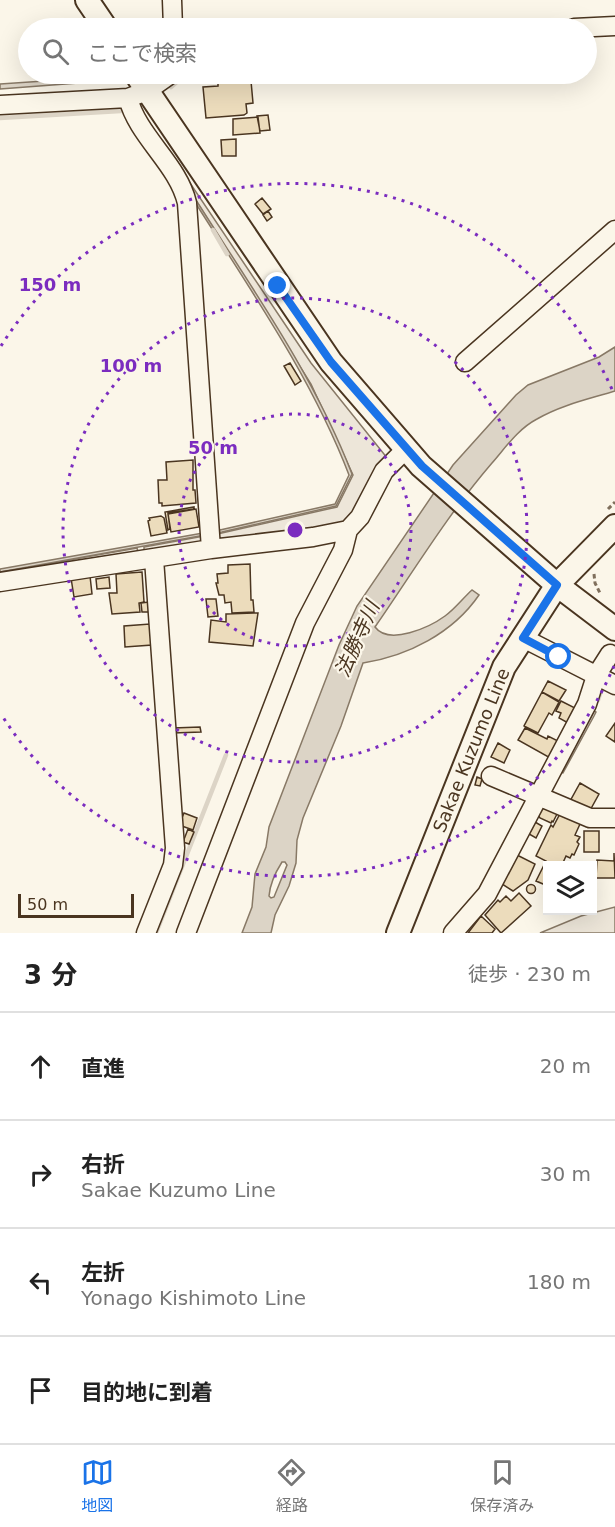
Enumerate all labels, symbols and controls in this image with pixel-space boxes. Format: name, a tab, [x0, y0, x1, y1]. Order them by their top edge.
search box	[18, 18, 597, 84]
icon: search	[39, 35, 72, 68]
text: ここで検索	[87, 41, 197, 66]
route end	[264, 272, 290, 298]
text: 150 m	[19, 274, 81, 295]
text: 100 m	[100, 355, 162, 376]
text: 50 m	[188, 437, 238, 458]
centre of rings	[285, 520, 305, 540]
water label: 法勝寺川	[330, 596, 385, 680]
route start	[545, 643, 571, 669]
street label: Sakae Kuzumo Line	[428, 665, 514, 835]
map controls	[543, 861, 597, 915]
button: layers	[543, 861, 597, 915]
scale bar	[18, 891, 134, 918]
text: 50 m	[27, 895, 68, 914]
text: 3 分	[24, 960, 77, 990]
text: 徒歩 · 230 m	[468, 962, 591, 986]
icon: ahead	[24, 1050, 57, 1083]
text: 20 m	[540, 1054, 591, 1078]
text: 直進	[81, 1056, 125, 1081]
text: 右折	[81, 1152, 125, 1177]
icon: right	[24, 1158, 57, 1191]
text: 30 m	[540, 1162, 591, 1186]
text: Sakae Kuzumo Line	[81, 1178, 276, 1202]
text: 左折	[81, 1260, 125, 1285]
icon: left	[24, 1266, 57, 1299]
text: 180 m	[527, 1270, 591, 1294]
text: Yonago Kishimoto Line	[81, 1286, 306, 1310]
icon: arrive	[24, 1374, 57, 1407]
text: 目的地に到着	[81, 1380, 213, 1405]
tab: 地図	[81, 1456, 114, 1516]
tab: 経路	[275, 1456, 308, 1516]
tab: 保存済み	[470, 1456, 534, 1516]

